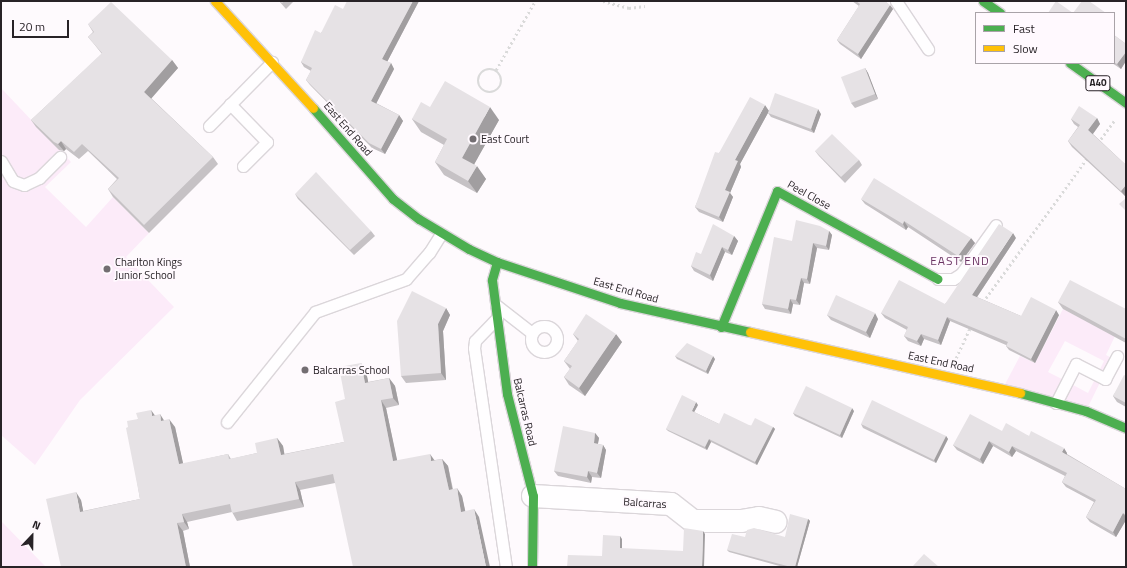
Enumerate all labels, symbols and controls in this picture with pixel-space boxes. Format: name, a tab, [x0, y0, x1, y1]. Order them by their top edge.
scale bar	[14, 12, 71, 38]
legend	[975, 12, 1115, 64]
text: 20 m	[19, 17, 45, 36]
text: Fast	[1013, 19, 1035, 38]
text: Slow	[1013, 39, 1038, 58]
road number: A40	[1085, 75, 1111, 91]
street label: East End Road	[321, 99, 375, 159]
place label: East Court	[481, 132, 529, 146]
marker: East Court	[468, 134, 478, 144]
street label: Peel Close	[785, 178, 833, 212]
district label: EAST END	[930, 254, 990, 268]
place label: Charlton Kings Junior School	[115, 256, 182, 282]
marker: Charlton Kings Junior School	[102, 264, 112, 274]
street label: East End Road	[592, 274, 660, 306]
street label: East End Road	[907, 349, 975, 375]
place label: Balcarras School	[313, 363, 390, 377]
marker: Balcarras School	[300, 365, 310, 375]
street label: Balcarras Road	[511, 377, 539, 447]
street label: Balcarras	[623, 495, 667, 511]
north arrow	[12, 516, 52, 556]
text: N	[30, 516, 43, 534]

